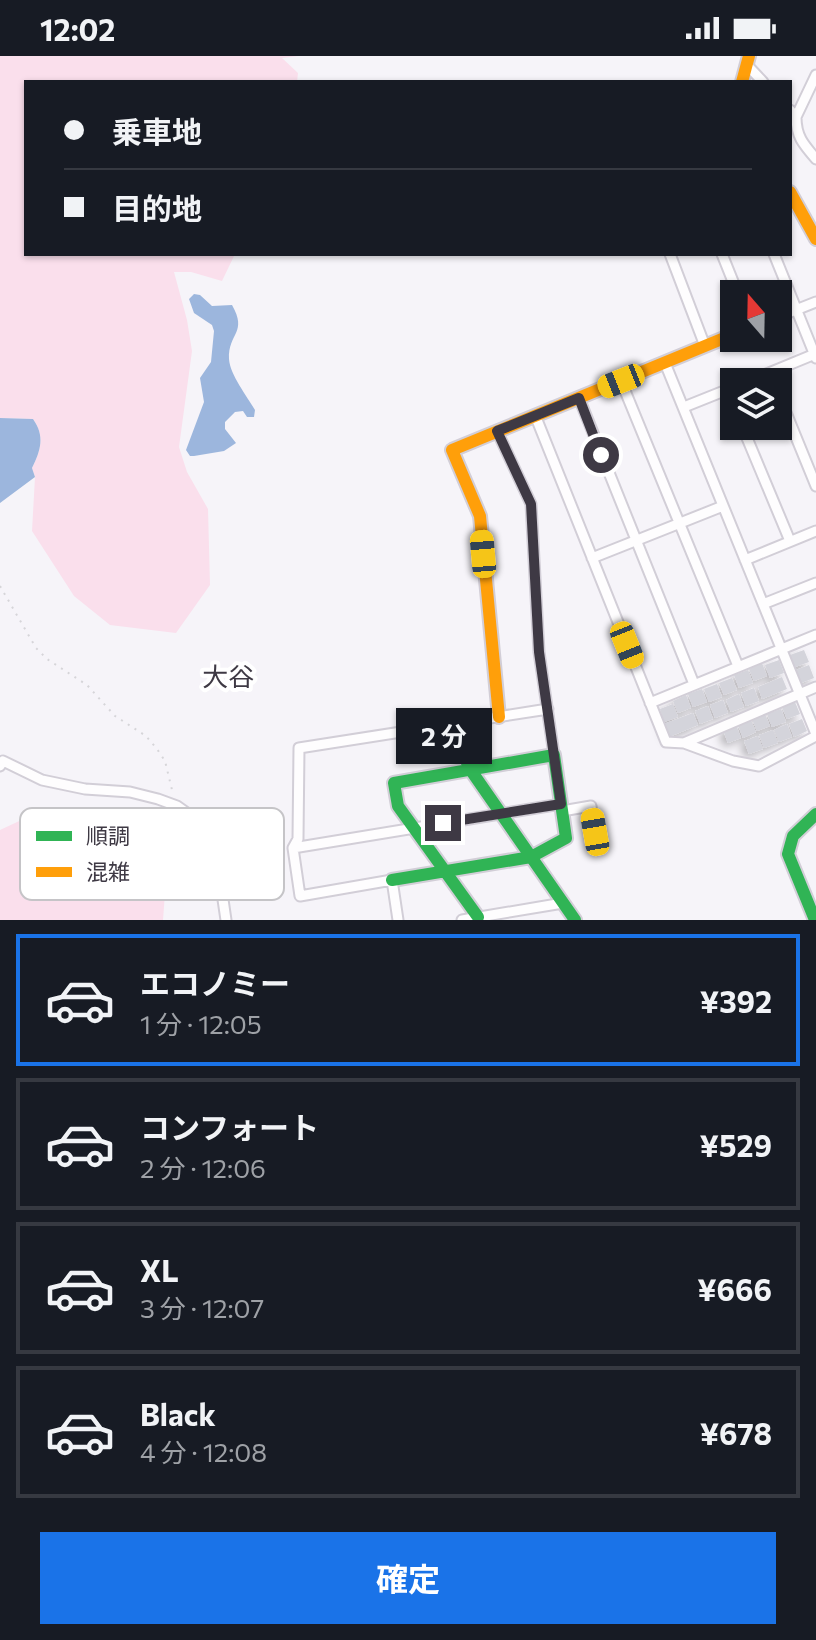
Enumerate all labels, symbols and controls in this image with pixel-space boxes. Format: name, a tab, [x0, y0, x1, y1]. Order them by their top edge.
text: 12:02	[40, 10, 115, 47]
text: 乗車地	[112, 112, 202, 149]
text: 目的地	[112, 189, 202, 226]
north arrow	[720, 280, 792, 352]
map controls	[720, 280, 792, 440]
car	[594, 361, 648, 401]
button: layers	[720, 368, 792, 440]
route start	[583, 437, 619, 473]
car	[469, 529, 497, 579]
car	[607, 618, 647, 672]
district label: 大谷	[202, 660, 254, 691]
callout: 2 分	[395, 707, 491, 763]
text: 2 分	[421, 720, 467, 751]
route end	[425, 805, 461, 841]
car	[579, 806, 611, 858]
legend	[20, 808, 284, 900]
text: 順調	[86, 822, 130, 849]
text: 混雑	[86, 858, 130, 885]
icon: car	[44, 964, 116, 1036]
text: エコノミー	[140, 964, 290, 1001]
text: ¥392	[700, 982, 772, 1019]
text: 1 分 · 12:05	[140, 1008, 262, 1039]
icon: car	[44, 1108, 116, 1180]
text: コンフォート	[140, 1108, 319, 1145]
text: ¥529	[700, 1126, 772, 1163]
text: 2 分 · 12:06	[140, 1152, 266, 1183]
text: XL	[140, 1251, 179, 1288]
icon: car	[44, 1252, 116, 1324]
text: ¥666	[697, 1270, 772, 1307]
text: 3 分 · 12:07	[140, 1292, 264, 1323]
text: Black	[140, 1395, 216, 1432]
icon: car	[44, 1396, 116, 1468]
text: ¥678	[700, 1414, 772, 1451]
text: 4 分 · 12:08	[140, 1436, 267, 1467]
button: 確定	[40, 1532, 776, 1624]

